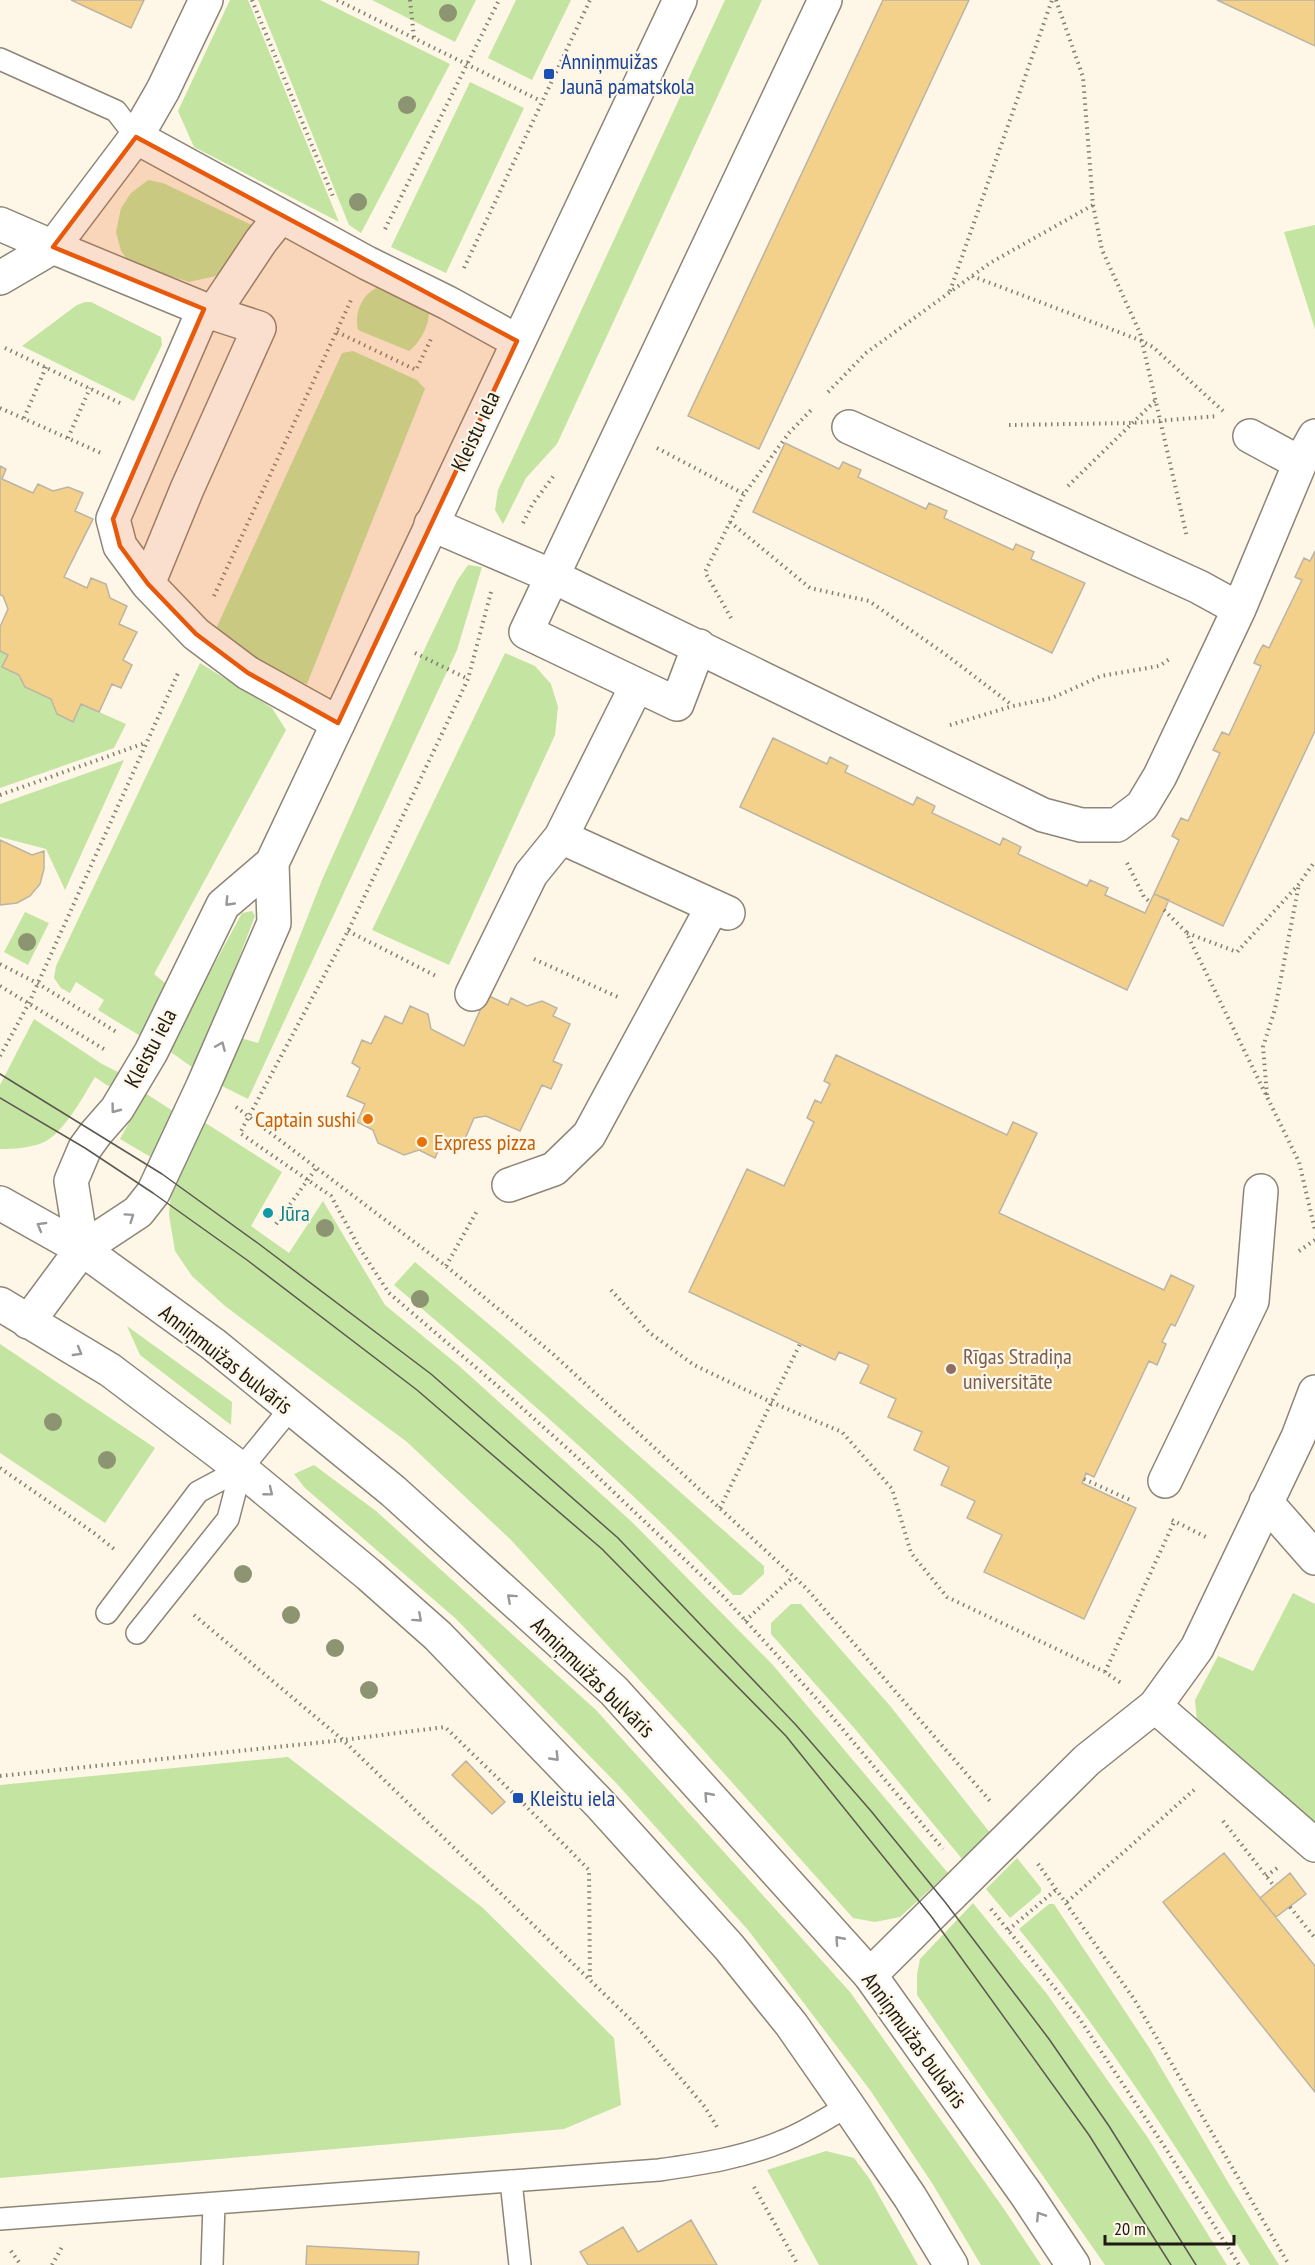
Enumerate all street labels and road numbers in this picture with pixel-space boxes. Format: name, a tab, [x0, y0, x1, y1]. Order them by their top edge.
street label: Kleistu iela	[444, 386, 506, 476]
street label: Kleistu iela	[118, 1004, 182, 1092]
street label: Anniņmuižas bulvāris	[154, 1298, 298, 1420]
street label: Anniņmuižas bulvāris	[525, 1611, 661, 1743]
street label: Anniņmuižas bulvāris	[856, 1966, 974, 2114]

